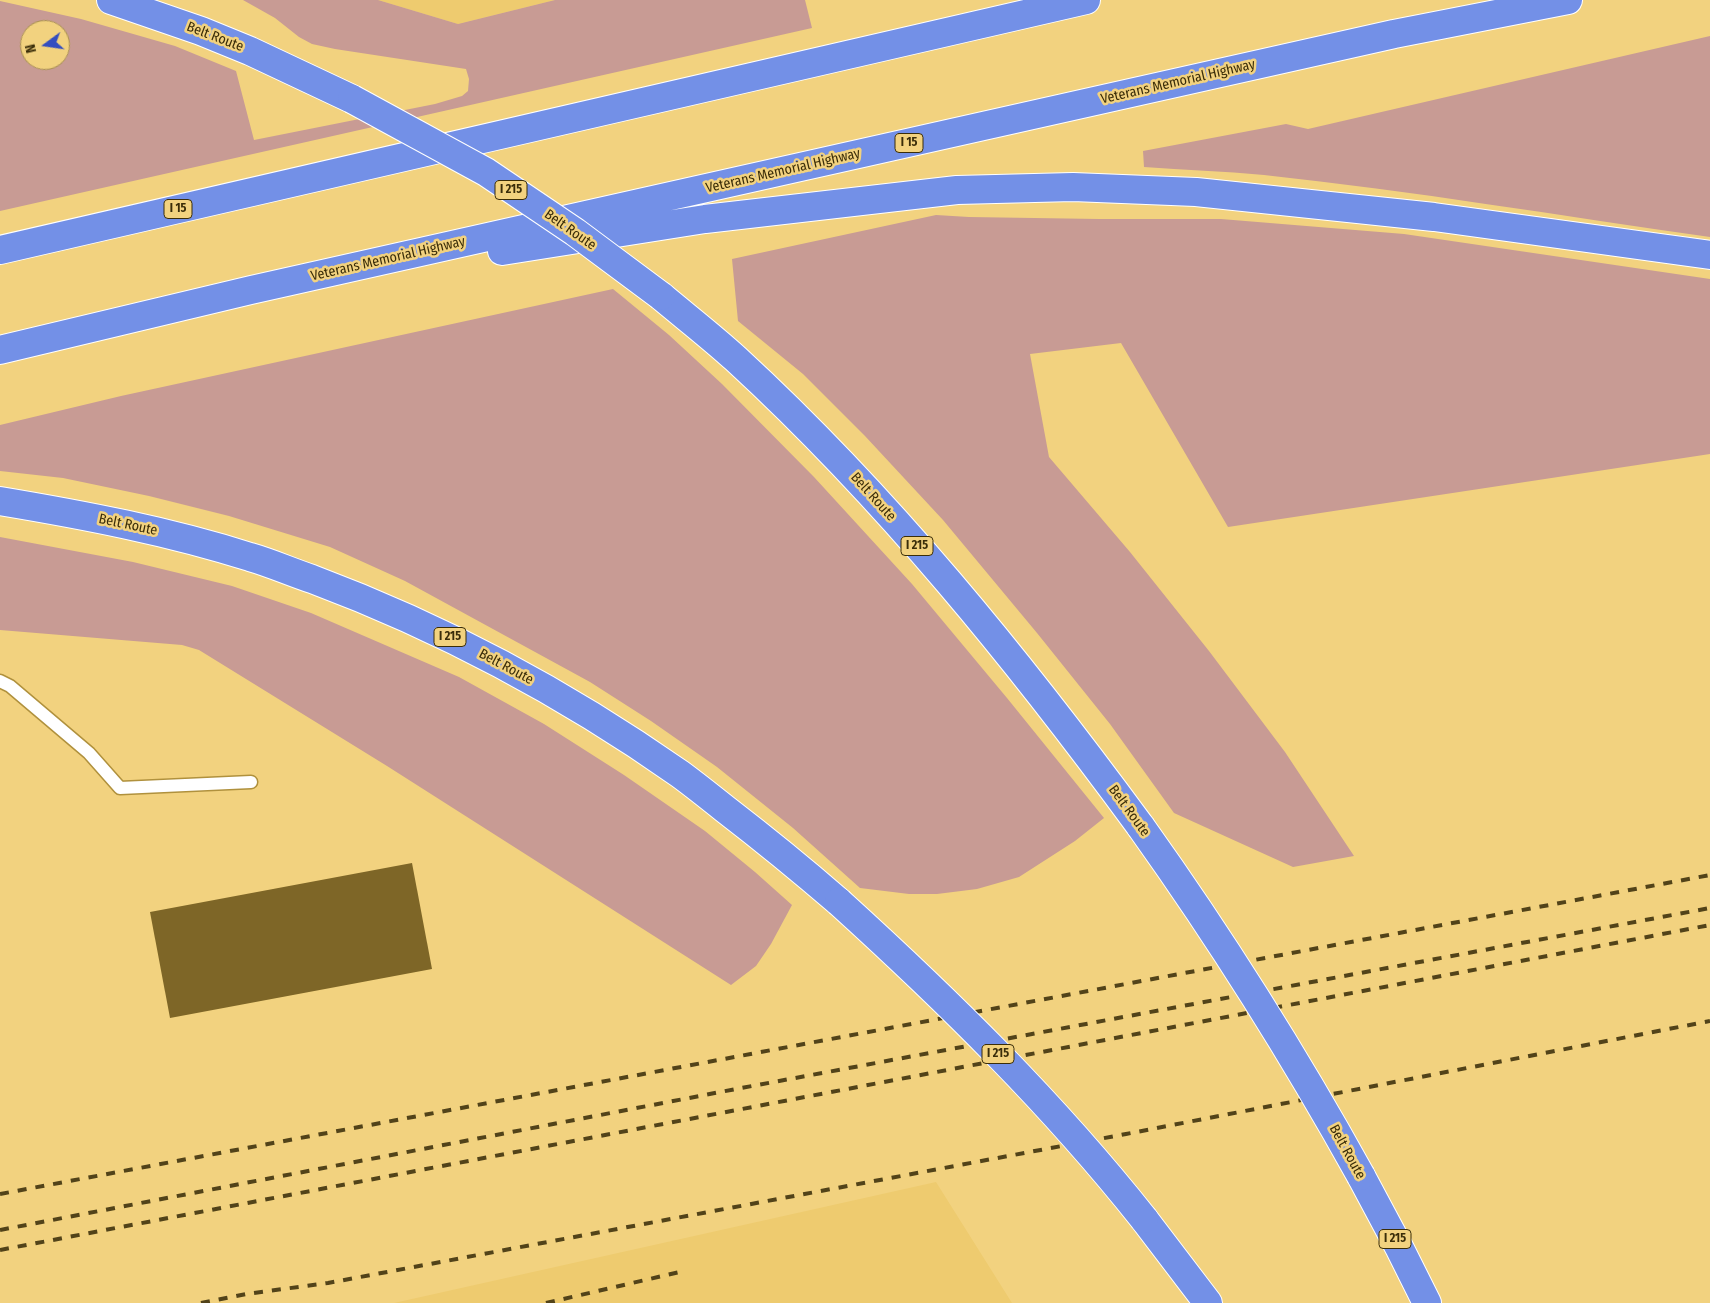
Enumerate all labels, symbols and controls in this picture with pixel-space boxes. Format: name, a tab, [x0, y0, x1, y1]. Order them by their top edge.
street label: Belt Route	[184, 18, 246, 56]
north arrow	[20, 20, 70, 70]
text: N	[22, 42, 40, 55]
street label: Veterans Memorial Highway	[1099, 56, 1257, 108]
road number: I 15	[895, 134, 923, 152]
street label: Veterans Memorial Highway	[704, 145, 862, 197]
road number: I 215	[495, 180, 527, 200]
road number: I 15	[164, 200, 192, 218]
street label: Belt Route	[541, 206, 599, 254]
street label: Veterans Memorial Highway	[309, 233, 467, 285]
street label: Belt Route	[847, 469, 899, 525]
street label: Belt Route	[97, 511, 159, 539]
road number: I 215	[901, 536, 933, 556]
road number: I 215	[434, 628, 466, 646]
street label: Belt Route	[476, 646, 536, 688]
street label: Belt Route	[1105, 782, 1153, 840]
road number: I 215	[982, 1044, 1014, 1064]
street label: Belt Route	[1325, 1122, 1369, 1182]
road number: I 215	[1379, 1230, 1411, 1248]

